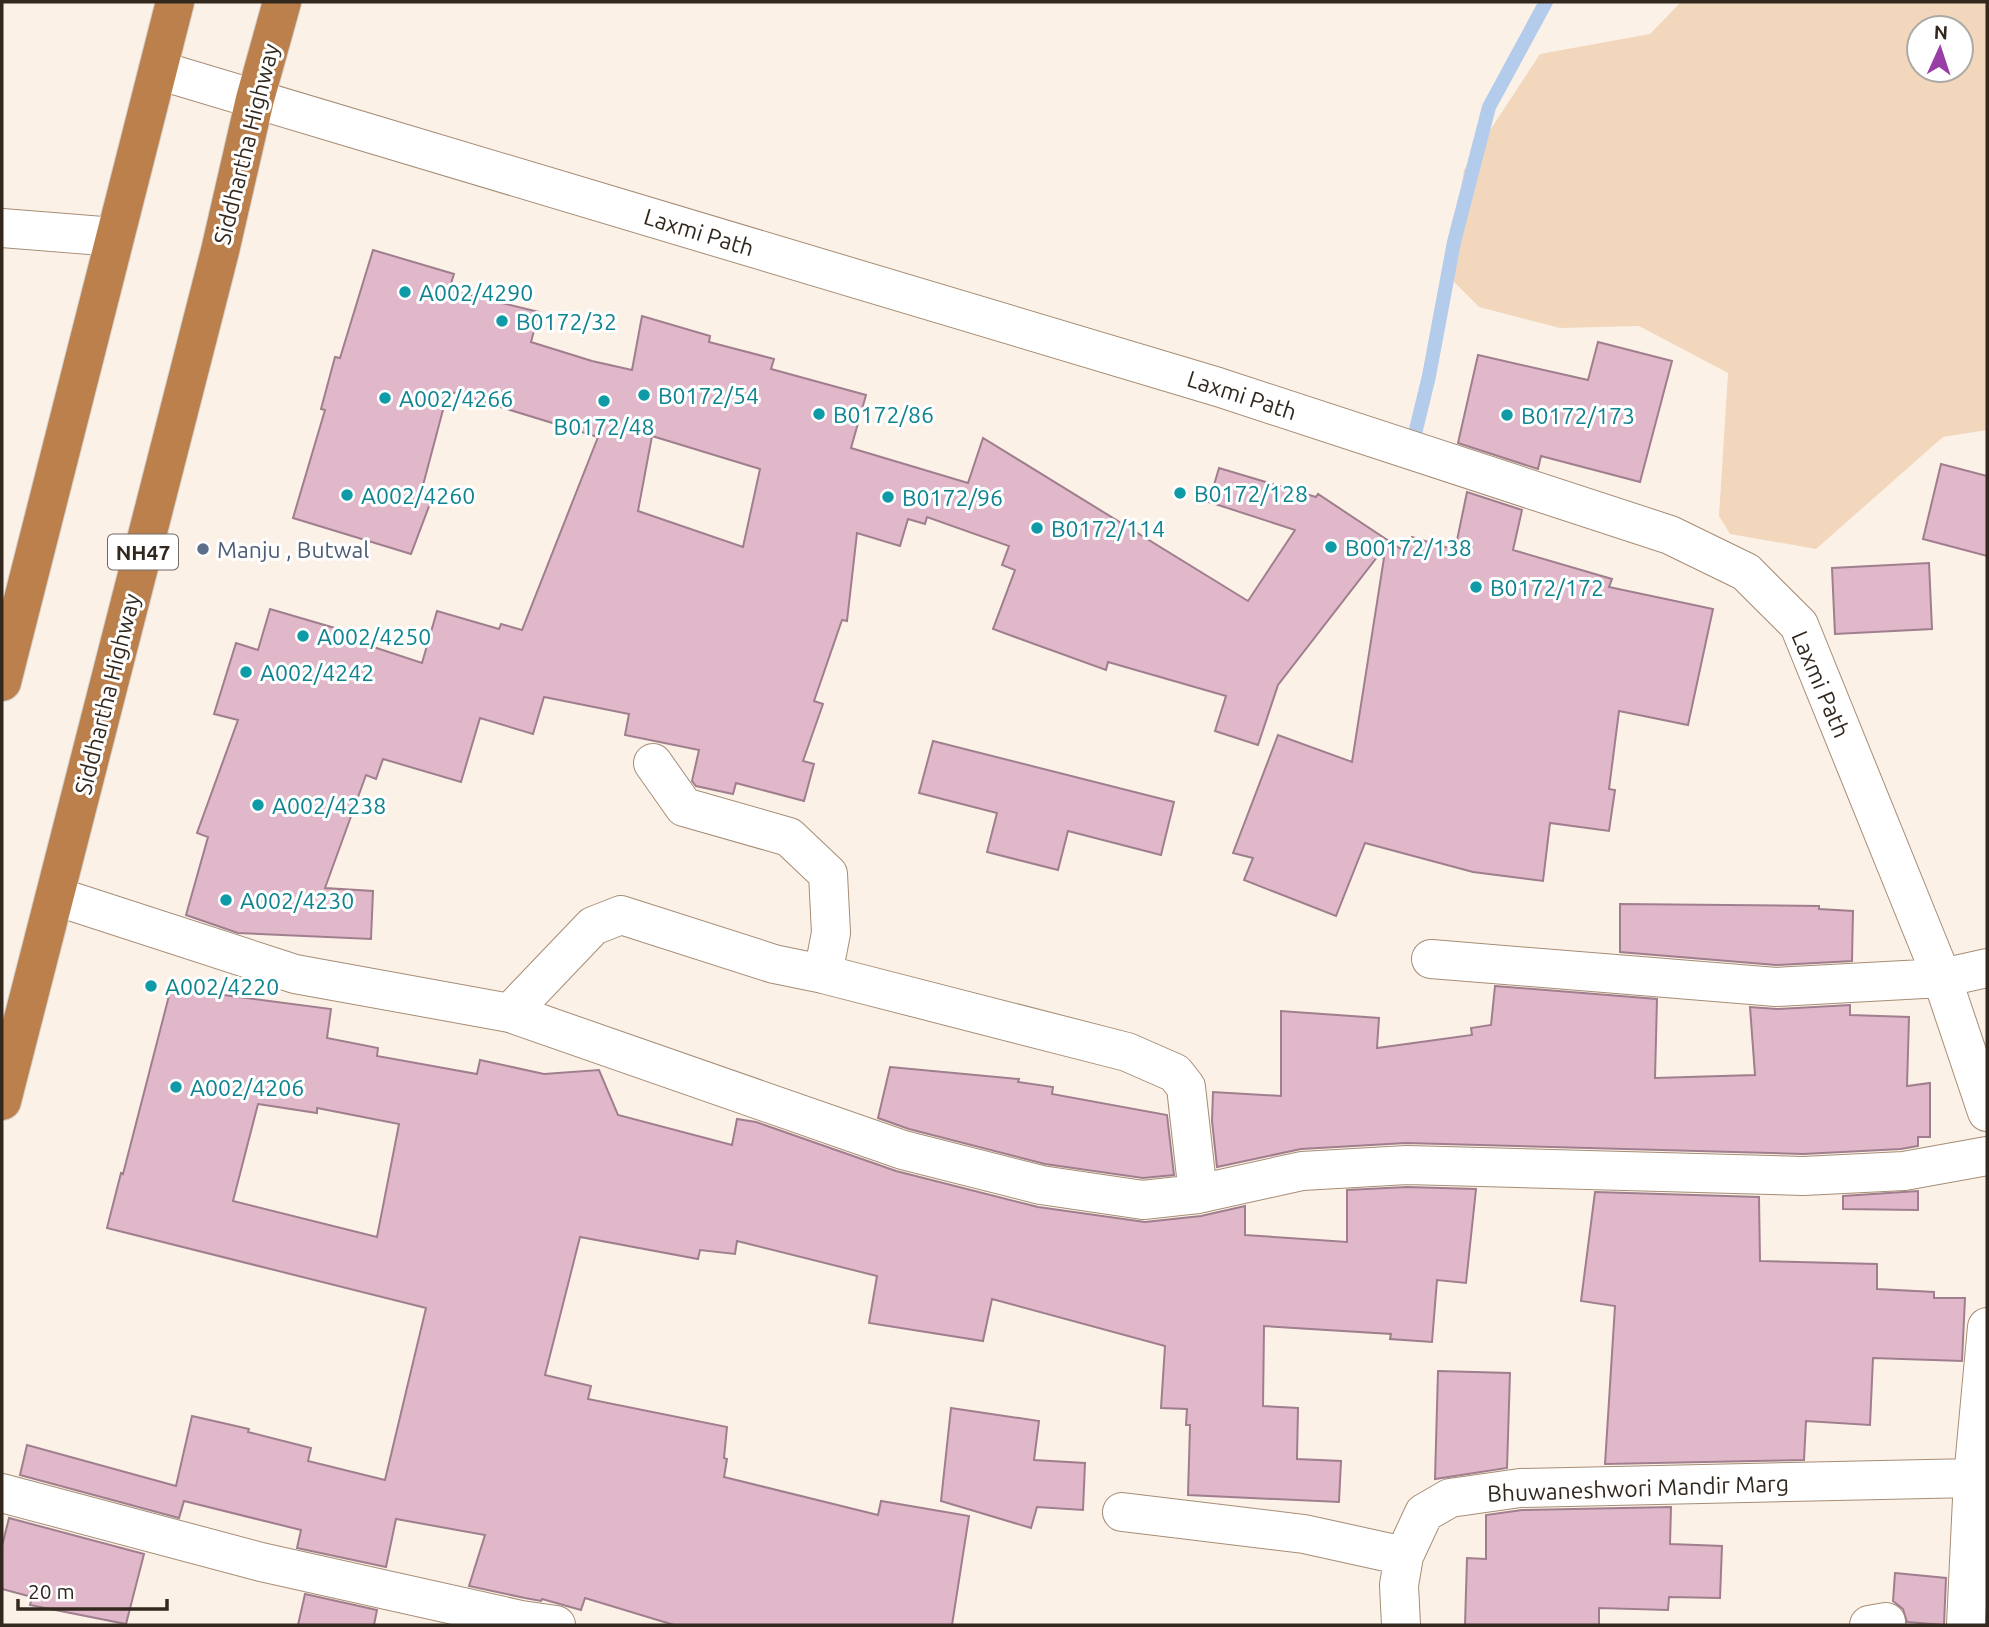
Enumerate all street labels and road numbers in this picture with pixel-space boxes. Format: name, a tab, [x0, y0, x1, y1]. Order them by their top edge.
street label: Siddhartha Highway	[209, 41, 283, 247]
street label: Laxmi Path	[641, 203, 757, 261]
street label: Laxmi Path	[1184, 366, 1300, 424]
road number: NH47	[108, 534, 178, 570]
street label: Siddhartha Highway	[70, 591, 144, 797]
street label: Laxmi Path	[1787, 627, 1855, 741]
street label: Bhuwaneshwori Mandir Marg	[1487, 1470, 1789, 1506]

